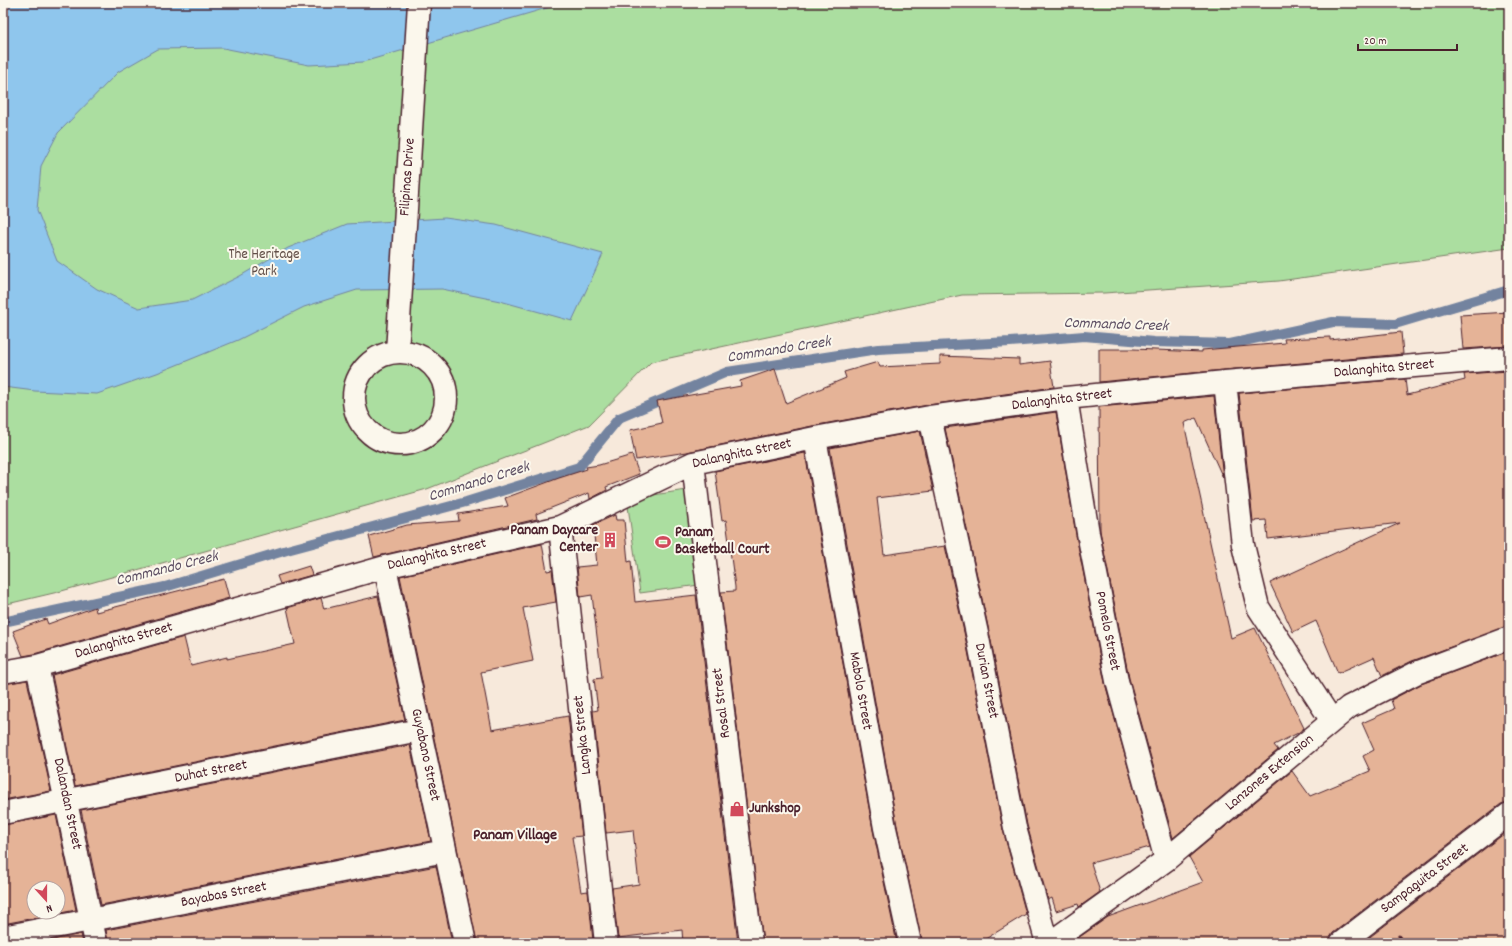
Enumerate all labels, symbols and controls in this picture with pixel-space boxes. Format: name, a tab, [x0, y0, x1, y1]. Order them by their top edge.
scale bar	[1358, 26, 1457, 52]
text: 20 m	[1364, 33, 1387, 50]
street label: Filipinas Drive	[394, 137, 422, 217]
park label: The Heritage Park	[228, 244, 300, 283]
water label: Commando Creek	[1063, 312, 1170, 338]
water label: Commando Creek	[726, 330, 834, 370]
street label: Dalanghita Street	[1333, 354, 1436, 384]
street label: Dalanghita Street	[1011, 383, 1114, 417]
street label: Dalanghita Street	[690, 433, 794, 475]
water label: Commando Creek	[426, 455, 534, 508]
place label: Panam Daycare Center	[510, 520, 598, 559]
place label: Panam Basketball Court	[675, 522, 770, 561]
building icon: Panam Daycare Center	[601, 531, 619, 549]
street label: Dalanghita Street	[385, 533, 489, 577]
sports icon: Panam Basketball Court	[654, 533, 672, 551]
water label: Commando Creek	[113, 545, 222, 593]
street label: Pomelo Street	[1089, 589, 1126, 673]
street label: Dalanghita Street	[72, 616, 176, 665]
street label: Durian Street	[968, 641, 1004, 721]
street label: Mabolo Street	[842, 650, 878, 732]
street label: Rosal Street	[707, 666, 737, 739]
street label: Langka Street	[568, 694, 598, 776]
street label: Guyabano Street	[404, 707, 446, 804]
street label: Lanzones Extension	[1221, 729, 1319, 817]
street label: Duhat Street	[173, 754, 250, 790]
street label: Dalandan Street	[47, 756, 88, 852]
place label: Junkshop	[749, 798, 801, 820]
shop icon: Junkshop	[728, 800, 746, 818]
district label: Panam Village	[473, 824, 557, 847]
street label: Sampaguita Street	[1376, 838, 1474, 920]
street label: Bayabas Street	[179, 876, 269, 914]
north arrow	[26, 880, 66, 920]
text: N	[43, 899, 54, 916]

